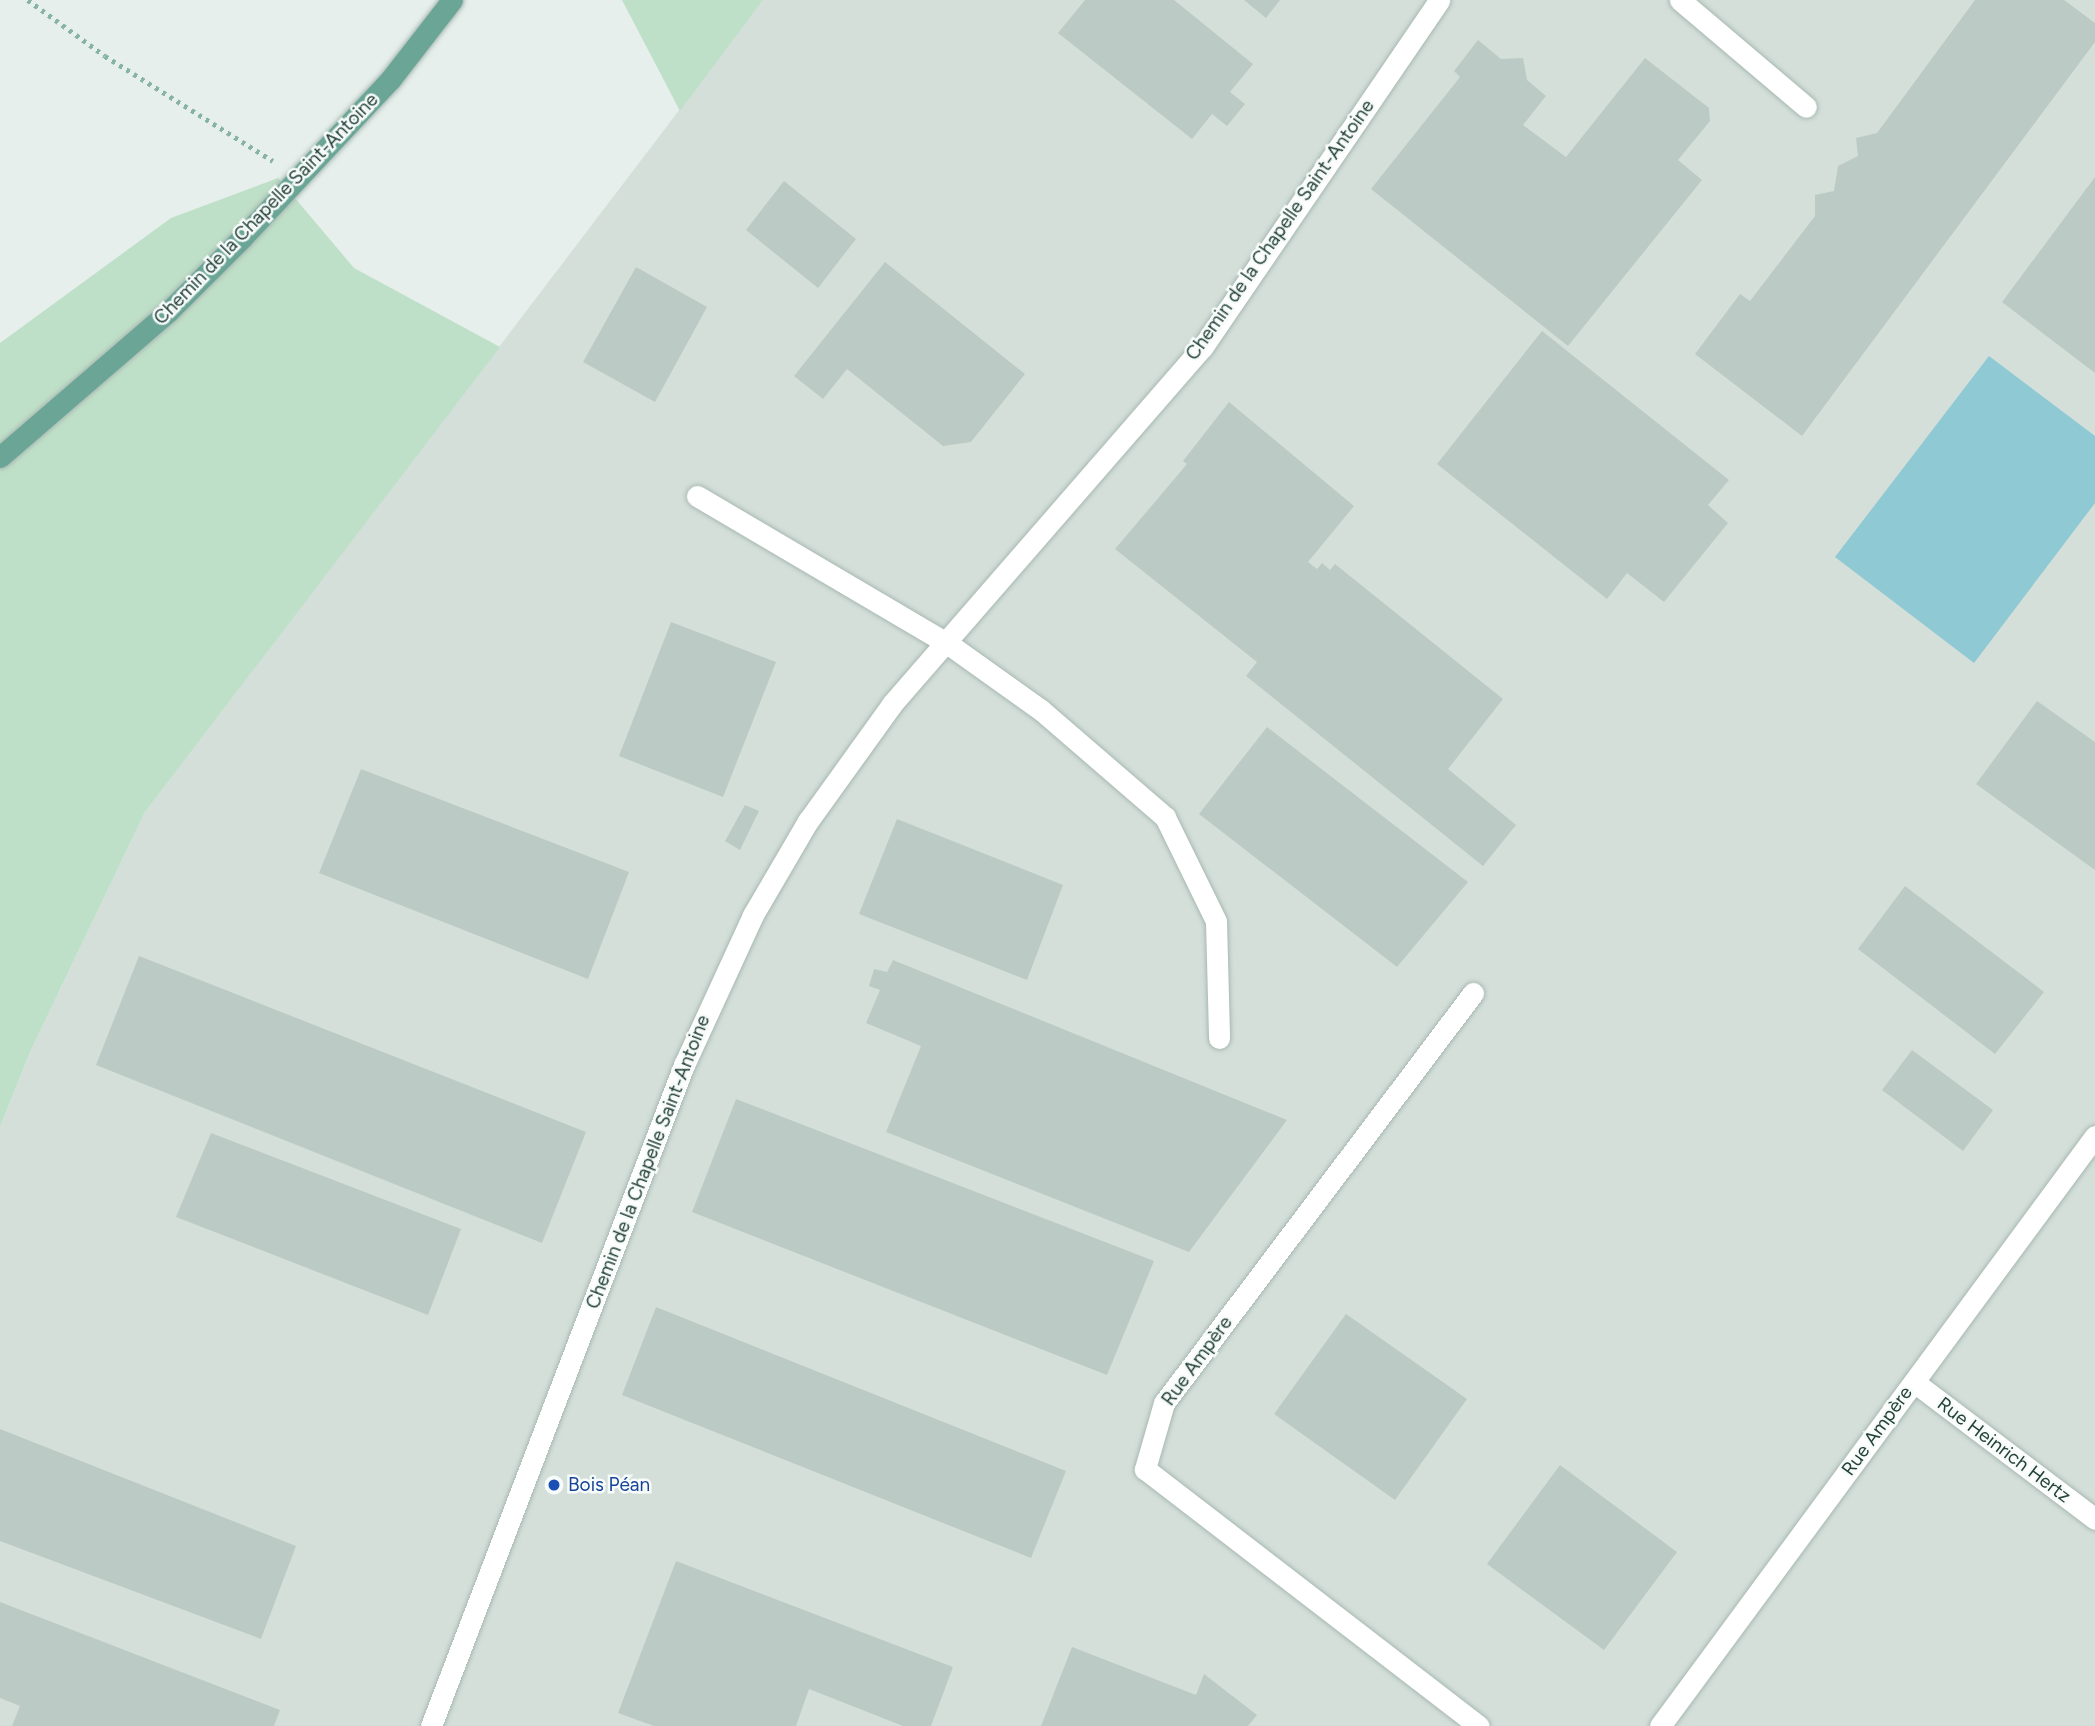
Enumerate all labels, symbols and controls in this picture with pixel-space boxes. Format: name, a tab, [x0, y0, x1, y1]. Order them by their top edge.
street label: Chemin de la Chapelle Saint-Antoine	[149, 89, 383, 329]
street label: Chemin de la Chapelle Saint-Antoine	[1181, 95, 1379, 365]
street label: Chemin de la Chapelle Saint-Antoine	[581, 1012, 715, 1312]
street label: Rue Ampère	[1157, 1312, 1237, 1410]
street label: Rue Ampère	[1837, 1382, 1917, 1480]
street label: Rue Heinrich Hertz	[1933, 1392, 2075, 1508]
place label: Bois Péan	[568, 1474, 650, 1496]
marker: Bois Péan	[546, 1477, 562, 1493]

